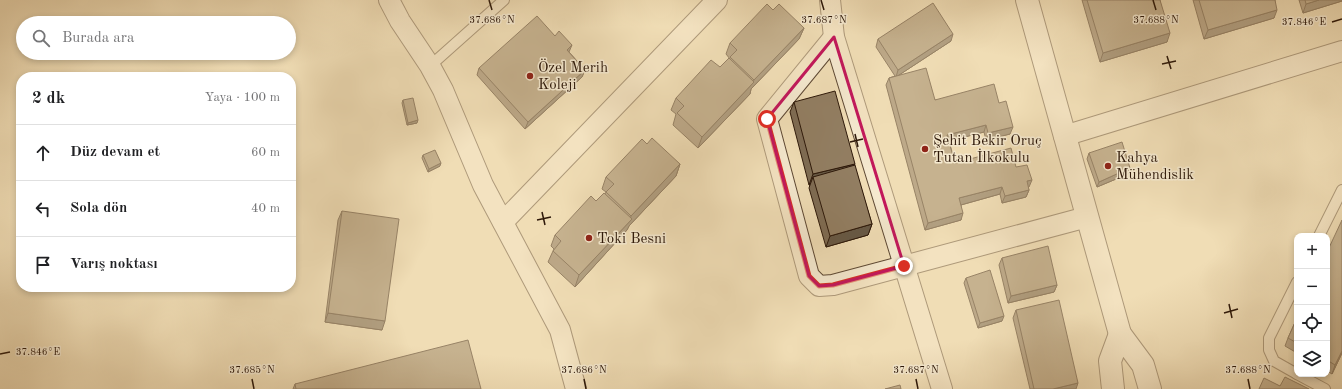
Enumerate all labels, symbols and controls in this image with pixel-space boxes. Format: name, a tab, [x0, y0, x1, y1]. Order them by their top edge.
text: 37.686°N	[469, 15, 515, 25]
text: 37.687°N	[801, 15, 847, 25]
text: 37.688°N	[1133, 15, 1179, 25]
search box	[16, 16, 296, 60]
text: 37.846°E	[1282, 17, 1326, 27]
icon: search	[30, 27, 52, 49]
text: Burada ara	[62, 31, 134, 46]
place label: Özel Merih Koleji	[538, 58, 608, 93]
marker: Özel Merih Koleji	[525, 71, 535, 81]
text: 2 dk	[32, 90, 65, 107]
text: Yaya · 100 m	[205, 91, 280, 104]
route start	[758, 110, 776, 128]
place label: Şehit Bekir Oruç Tutan İlkokulu	[933, 134, 1042, 166]
icon: ahead	[32, 142, 54, 164]
marker: Şehit Bekir Oruç Tutan İlkokulu	[920, 144, 930, 154]
text: Düz devam et	[70, 145, 160, 160]
text: 60 m	[251, 146, 280, 159]
place label: Kahya Mühendislik	[1116, 151, 1194, 183]
marker: Kahya Mühendislik	[1103, 161, 1113, 171]
icon: left	[32, 198, 54, 220]
text: Sola dön	[70, 201, 127, 216]
text: 40 m	[251, 202, 280, 215]
place label: Toki Besni	[597, 232, 666, 247]
marker: Toki Besni	[584, 233, 594, 243]
map controls	[1294, 233, 1330, 377]
button: +	[1294, 233, 1330, 269]
icon: arrive	[32, 254, 54, 276]
text: Varış noktası	[70, 257, 158, 272]
route end	[895, 257, 913, 275]
button: −	[1294, 269, 1330, 305]
button: locate	[1294, 305, 1330, 341]
button: layers	[1294, 341, 1330, 377]
text: 37.846°E	[16, 347, 60, 357]
text: 37.685°N	[229, 365, 275, 375]
text: 37.686°N	[561, 365, 607, 375]
text: 37.687°N	[893, 365, 939, 375]
text: 37.688°N	[1225, 365, 1271, 375]

